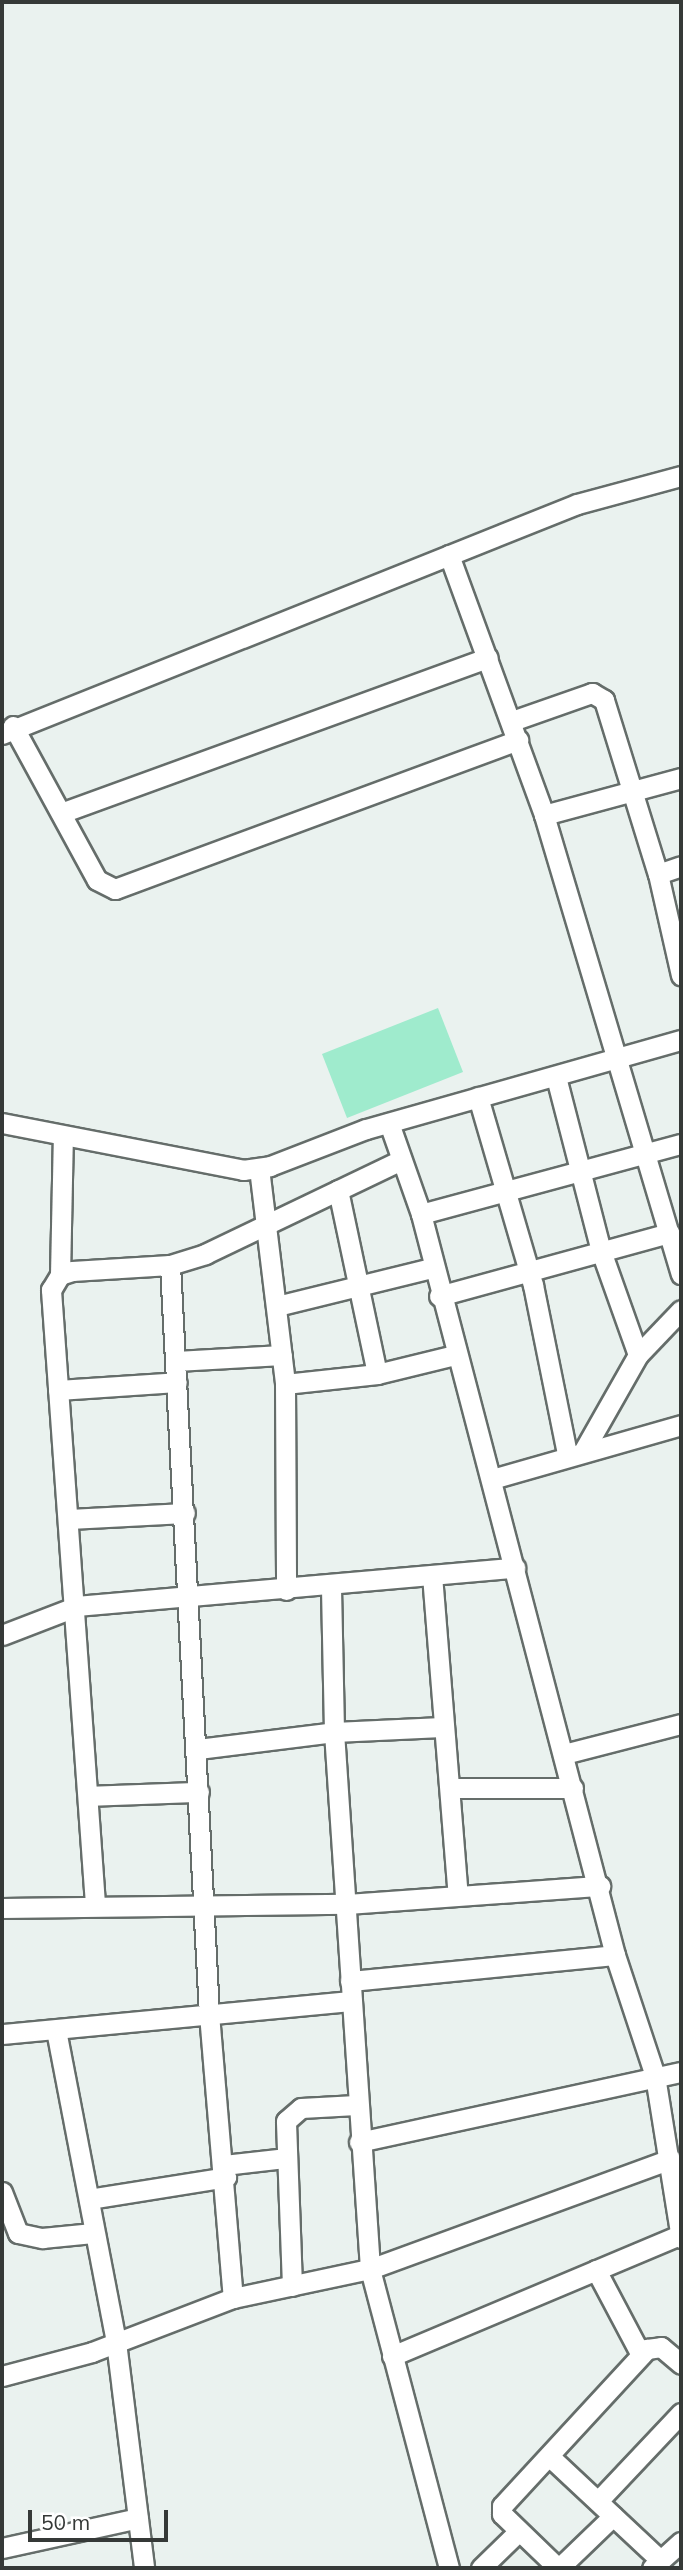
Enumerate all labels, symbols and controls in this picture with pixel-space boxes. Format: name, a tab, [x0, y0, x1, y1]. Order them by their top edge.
scale bar	[32, 2496, 172, 2540]
text: 50 m	[41, 2509, 90, 2535]

